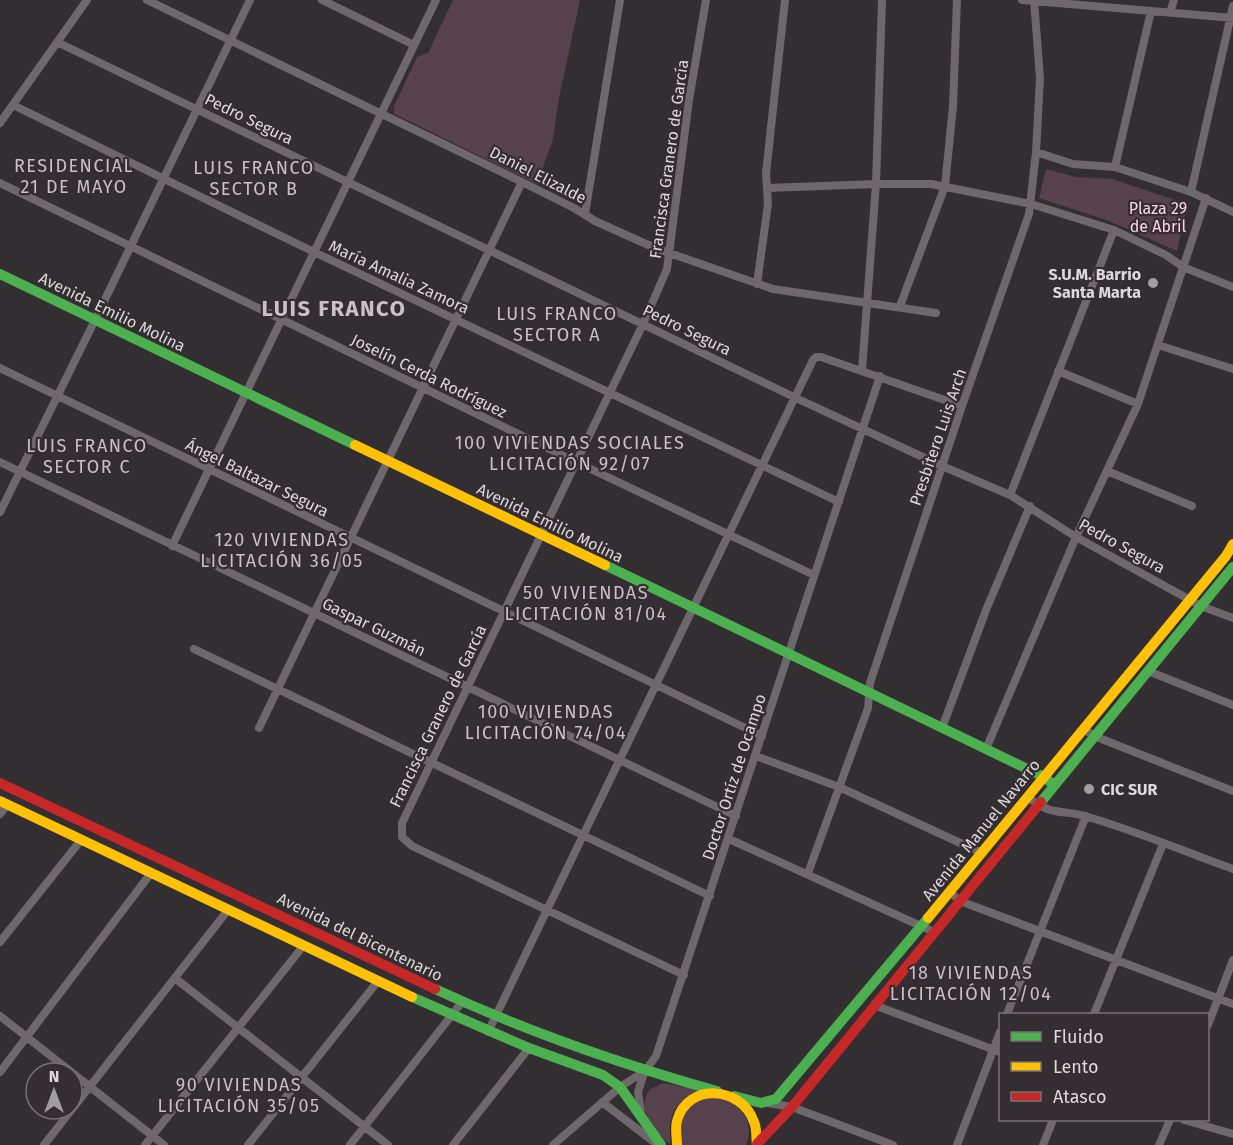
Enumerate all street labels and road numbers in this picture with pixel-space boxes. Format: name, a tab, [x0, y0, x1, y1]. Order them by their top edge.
street label: Francisca Granero de García	[646, 58, 692, 260]
street label: Pedro Segura	[202, 90, 296, 148]
street label: Daniel Elizalde	[486, 142, 590, 208]
street label: María Amalia Zamora	[326, 236, 472, 318]
street label: Avenida Emilio Molina	[36, 268, 188, 356]
street label: Pedro Segura	[640, 301, 734, 359]
street label: Joselín Cerda Rodríguez	[348, 330, 510, 422]
street label: Presbítero Luis Arch	[906, 366, 970, 508]
street label: Ángel Baltazar Segura	[182, 434, 332, 521]
street label: Avenida Emilio Molina	[474, 479, 626, 567]
street label: Pedro Segura	[1076, 515, 1168, 577]
street label: Gaspar Guzmán	[319, 594, 429, 660]
street label: Francisca Granero de García	[385, 622, 491, 810]
street label: Doctor Ortíz de Ocampo	[698, 691, 770, 863]
street label: Avenida Manuel Navarro	[918, 755, 1044, 905]
street label: Avenida del Bicentenario	[274, 889, 446, 985]

